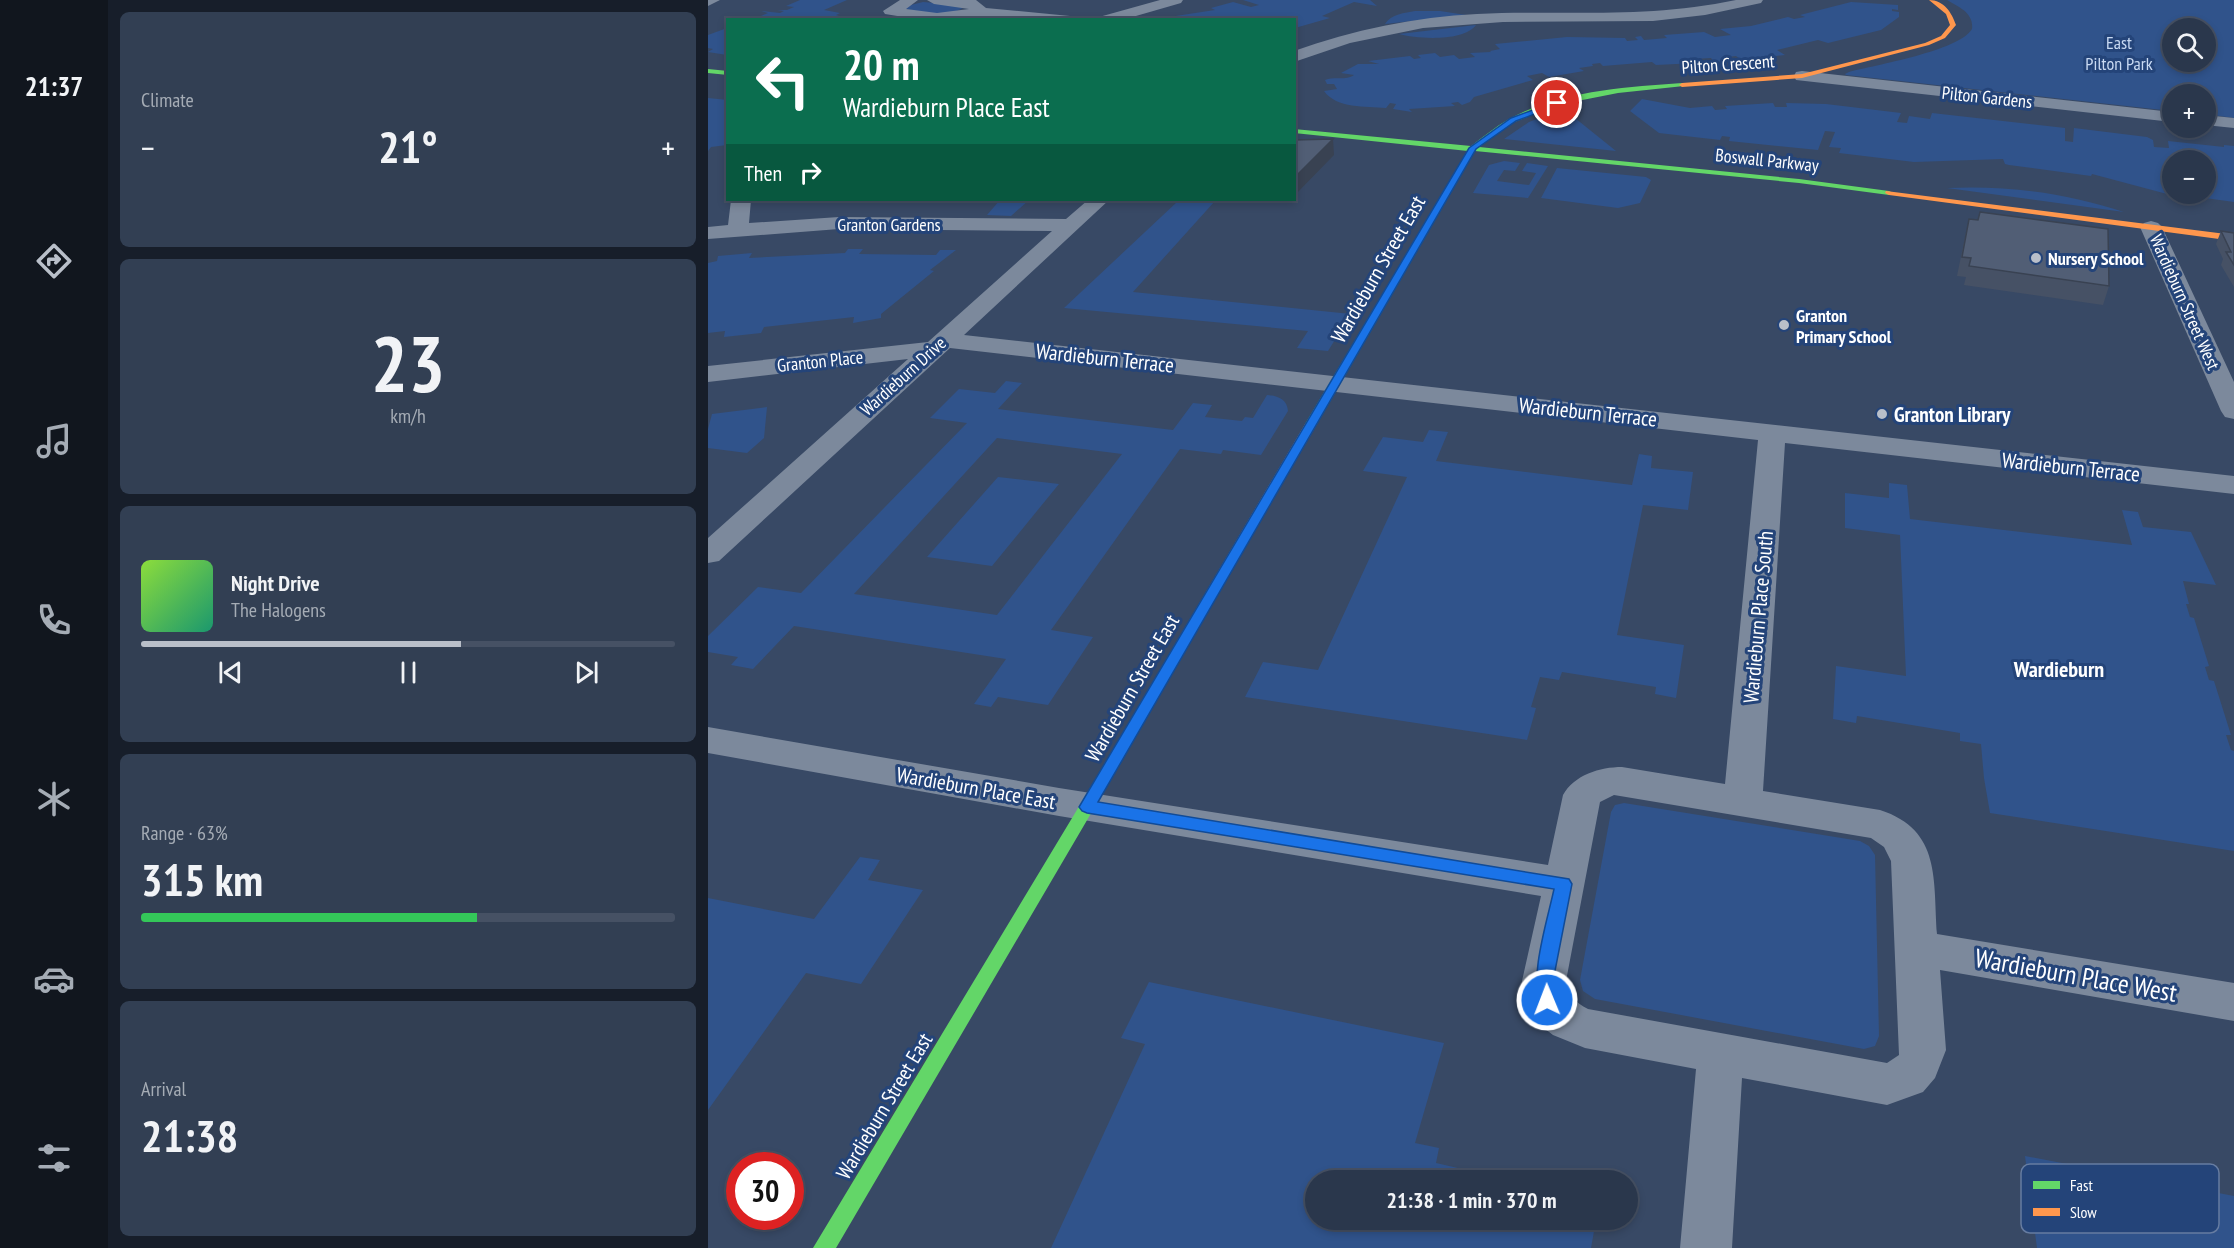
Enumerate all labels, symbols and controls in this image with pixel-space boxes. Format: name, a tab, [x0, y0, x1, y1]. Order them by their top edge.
map controls	[2162, 18, 2216, 204]
button: search	[2162, 18, 2216, 72]
park label: East Pilton Park	[2085, 31, 2153, 75]
text: 20 m	[843, 37, 920, 92]
icon: left	[744, 42, 822, 120]
street label: Pilton Crescent	[1681, 49, 1775, 79]
text: 21:37	[25, 69, 83, 103]
pin	[1531, 77, 1582, 128]
street label: Pilton Gardens	[1941, 81, 2033, 113]
button: +	[2162, 84, 2216, 138]
icon: arrive	[1540, 86, 1573, 119]
text: Climate	[141, 87, 194, 113]
text: Wardieburn Place East	[843, 90, 1050, 124]
text: 21°	[378, 117, 438, 175]
text: −	[141, 126, 155, 169]
text: +	[661, 126, 675, 169]
street label: Boswall Parkway	[1714, 143, 1820, 177]
button: −	[2162, 150, 2216, 204]
icon: right	[794, 156, 827, 189]
text: Then	[744, 159, 782, 187]
street label: Wardieburn Street East	[1325, 190, 1431, 348]
street label: Granton Gardens	[837, 213, 941, 236]
street label: Wardieburn Street West	[2145, 231, 2225, 373]
icon: directions	[33, 240, 75, 282]
place label: Nursery School	[2048, 247, 2144, 270]
marker: Nursery School	[2029, 251, 2043, 265]
place label: Granton Primary School	[1796, 304, 1892, 348]
text: 23	[371, 313, 445, 414]
marker: Granton Primary School	[1777, 318, 1791, 332]
street label: Wardieburn Drive	[855, 331, 951, 421]
street label: Wardieburn Terrace	[1035, 337, 1175, 379]
street label: Granton Place	[776, 345, 864, 377]
street label: Wardieburn Terrace	[1518, 391, 1658, 433]
place label: Granton Library	[1894, 401, 2011, 428]
text: km/h	[390, 403, 426, 429]
marker: Granton Library	[1875, 407, 1889, 421]
icon: music	[33, 420, 75, 462]
street label: Wardieburn Terrace	[2001, 446, 2141, 488]
street label: Wardieburn Place South	[1737, 530, 1779, 704]
text: Night Drive	[231, 569, 320, 597]
text: The Halogens	[231, 597, 326, 623]
icon: phone	[33, 599, 75, 641]
street label: Wardieburn Street East	[1079, 609, 1185, 767]
district label: Wardieburn	[2013, 655, 2104, 683]
icon: previous	[214, 656, 247, 689]
icon: pause	[392, 656, 425, 689]
icon: next	[570, 656, 603, 689]
street label: Wardieburn Place East	[894, 761, 1058, 815]
icon: climate	[33, 778, 75, 820]
text: Range · 63%	[141, 820, 228, 846]
text: 315 km	[141, 850, 263, 908]
street label: Wardieburn Place West	[1972, 941, 2180, 1009]
icon: car	[33, 958, 75, 1000]
position arrow	[1515, 968, 1579, 1032]
street label: Wardieburn Street East	[830, 1028, 938, 1184]
text: Arrival	[141, 1076, 186, 1102]
text: 21:38	[141, 1106, 238, 1164]
icon: filters	[33, 1137, 75, 1179]
speed limit sign: 30	[726, 1152, 804, 1230]
legend	[2021, 1164, 2219, 1233]
text: Fast	[2070, 1175, 2093, 1195]
text: 21:38 · 1 min · 370 m	[1386, 1186, 1557, 1214]
text: Slow	[2070, 1202, 2097, 1222]

